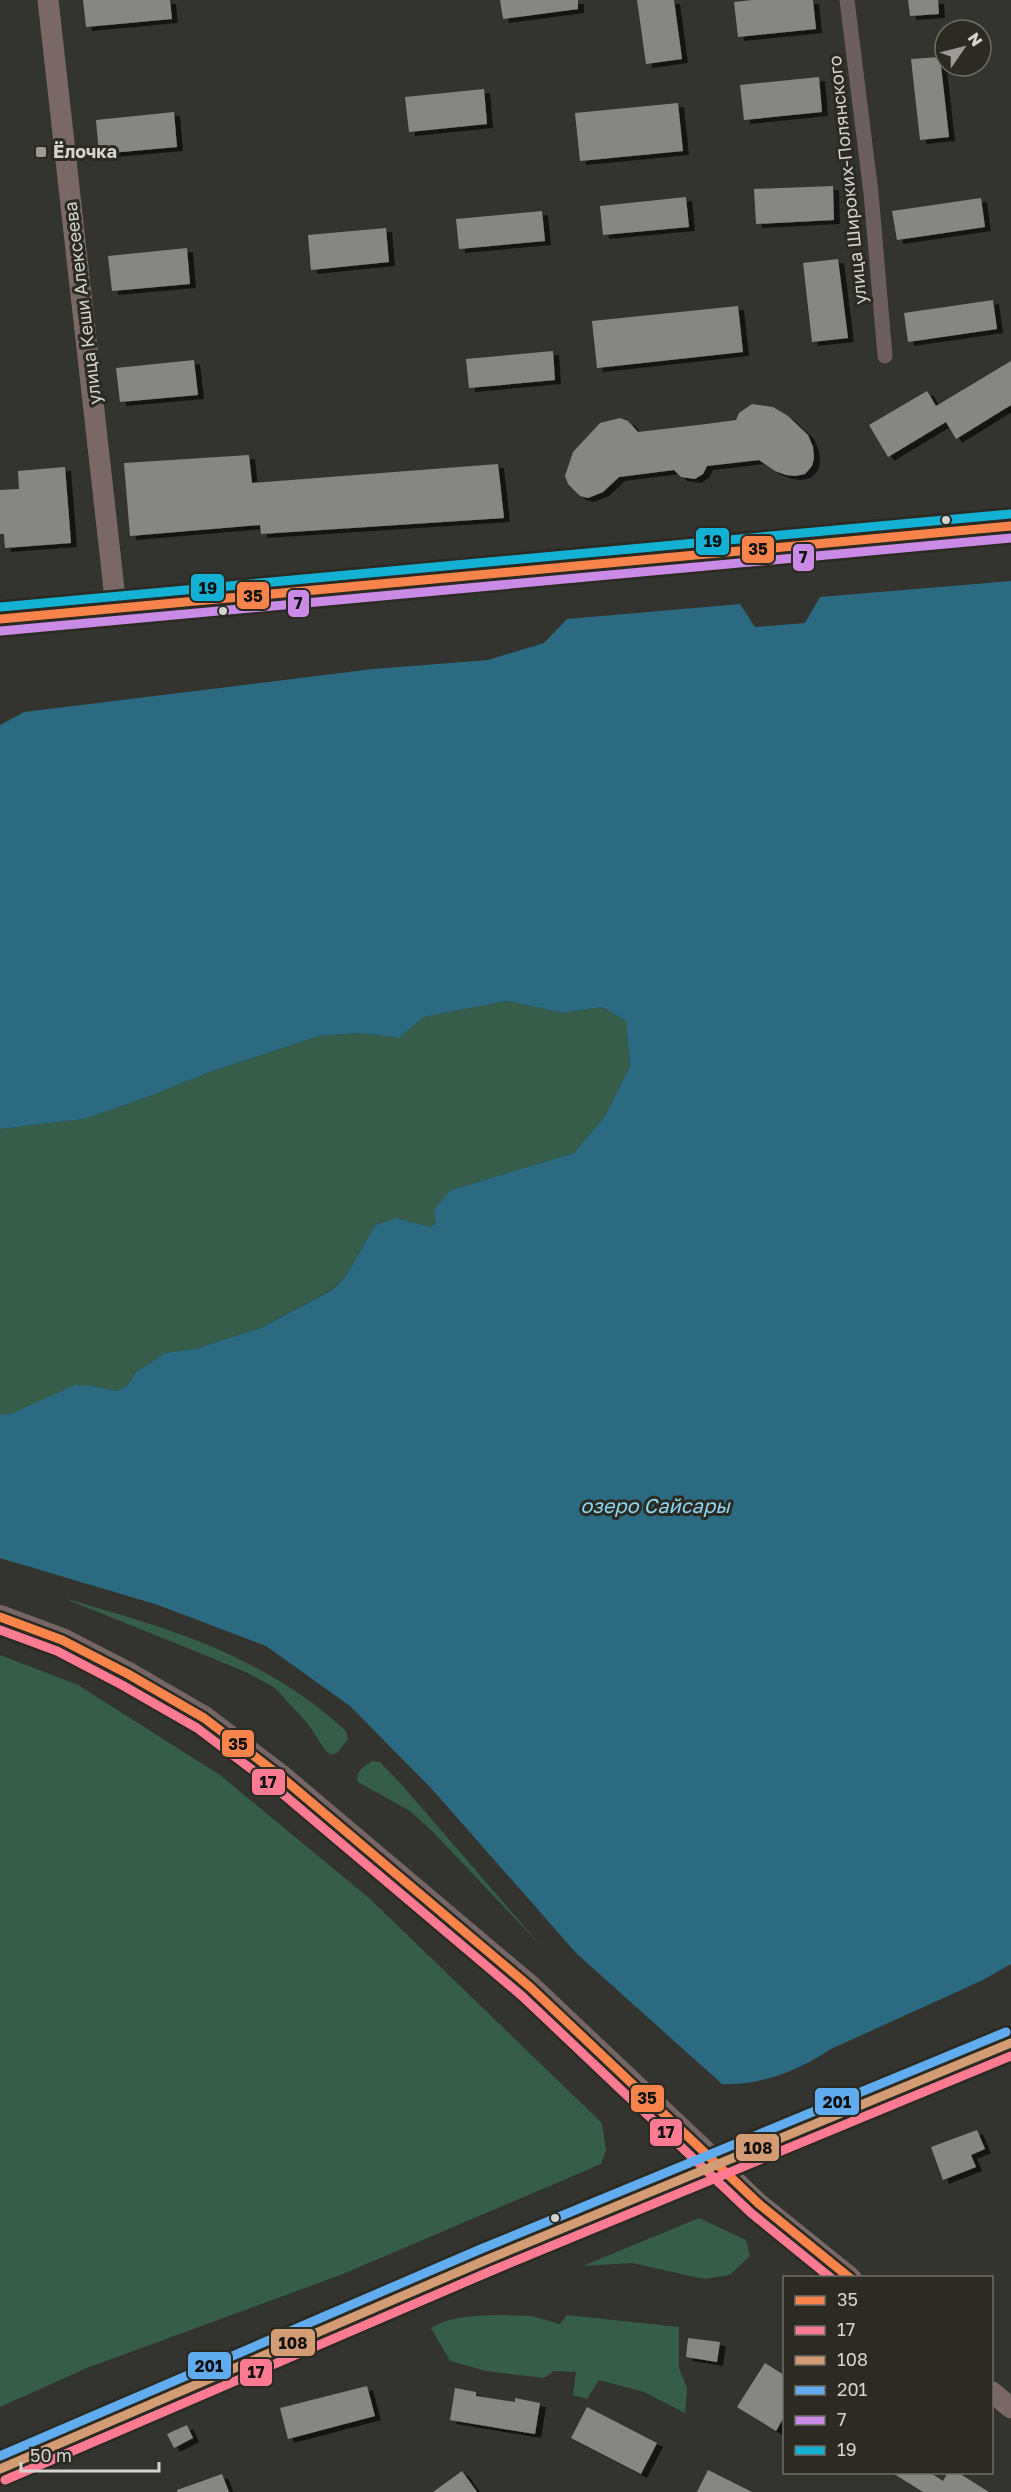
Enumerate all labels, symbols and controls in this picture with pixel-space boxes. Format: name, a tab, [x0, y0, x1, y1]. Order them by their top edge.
north arrow	[933, 18, 993, 78]
text: N	[964, 29, 987, 50]
street label: улица Широких-Полянского	[823, 54, 871, 306]
place label: Ёлочка	[53, 140, 117, 162]
marker: Ёлочка	[34, 145, 48, 159]
street label: улица Кеши Алексеева	[59, 200, 105, 406]
unlabelled marker	[940, 514, 952, 526]
line badge: 19	[695, 527, 730, 556]
text: 19	[704, 531, 722, 551]
line badge: 35	[741, 535, 775, 564]
text: 35	[748, 539, 768, 559]
line badge: 7	[792, 543, 815, 572]
text: 7	[799, 547, 808, 567]
line badge: 19	[190, 573, 225, 602]
text: 19	[199, 578, 217, 598]
line badge: 35	[236, 581, 270, 610]
text: 35	[243, 586, 263, 606]
line badge: 7	[287, 589, 310, 618]
text: 7	[294, 593, 303, 613]
unlabelled marker	[217, 605, 229, 617]
water label: озеро Сайсары	[580, 1493, 731, 1517]
line badge: 35	[221, 1729, 255, 1758]
text: 35	[228, 1734, 248, 1754]
line badge: 17	[251, 1768, 286, 1796]
text: 17	[260, 1772, 277, 1792]
line badge: 35	[630, 2084, 665, 2113]
line badge: 201	[814, 2087, 860, 2116]
text: 35	[637, 2088, 657, 2108]
text: 201	[823, 2092, 851, 2112]
line badge: 17	[649, 2118, 683, 2147]
text: 17	[658, 2122, 675, 2142]
line badge: 108	[735, 2133, 780, 2162]
text: 108	[744, 2138, 772, 2158]
unlabelled marker	[549, 2212, 561, 2224]
legend	[783, 2276, 993, 2474]
text: 35	[837, 2288, 858, 2310]
text: 17	[837, 2318, 855, 2340]
line badge: 108	[270, 2328, 316, 2357]
text: 108	[279, 2333, 307, 2353]
text: 108	[837, 2348, 868, 2370]
line badge: 201	[187, 2351, 232, 2380]
text: 201	[195, 2356, 223, 2376]
line badge: 17	[239, 2358, 273, 2387]
text: 17	[248, 2362, 265, 2382]
text: 201	[837, 2378, 868, 2400]
text: 7	[837, 2408, 847, 2430]
scale bar	[21, 2435, 159, 2473]
text: 19	[837, 2438, 857, 2460]
text: 50 m	[30, 2444, 72, 2466]

